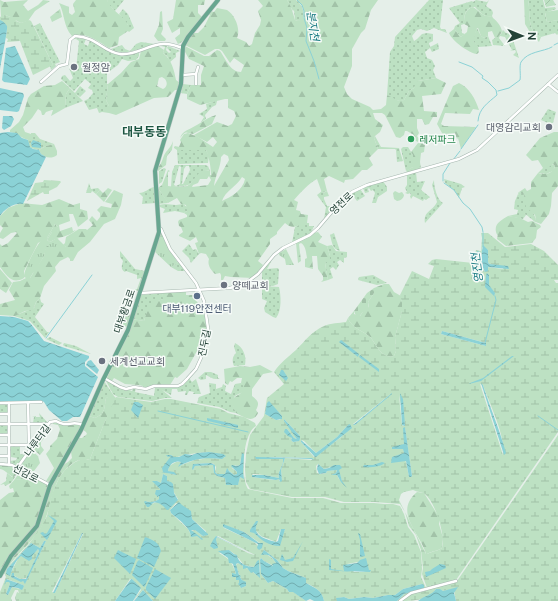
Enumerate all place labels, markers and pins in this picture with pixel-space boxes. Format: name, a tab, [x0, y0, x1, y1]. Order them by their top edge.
place label: 월정암	[82, 61, 110, 73]
marker: 월정암	[69, 62, 79, 72]
place label: 대영감리교회	[486, 121, 541, 133]
marker: 대영감리교회	[544, 122, 554, 132]
place label: 레저파크	[419, 133, 456, 145]
marker: 레저파크	[406, 134, 416, 144]
place label: 양떼교회	[232, 279, 269, 291]
marker: 양떼교회	[219, 280, 229, 290]
marker: 대부119안전센터	[192, 291, 202, 301]
place label: 대부119안전센터	[162, 302, 232, 314]
place label: 세계선교교회	[110, 355, 165, 367]
marker: 세계선교교회	[97, 356, 107, 366]

